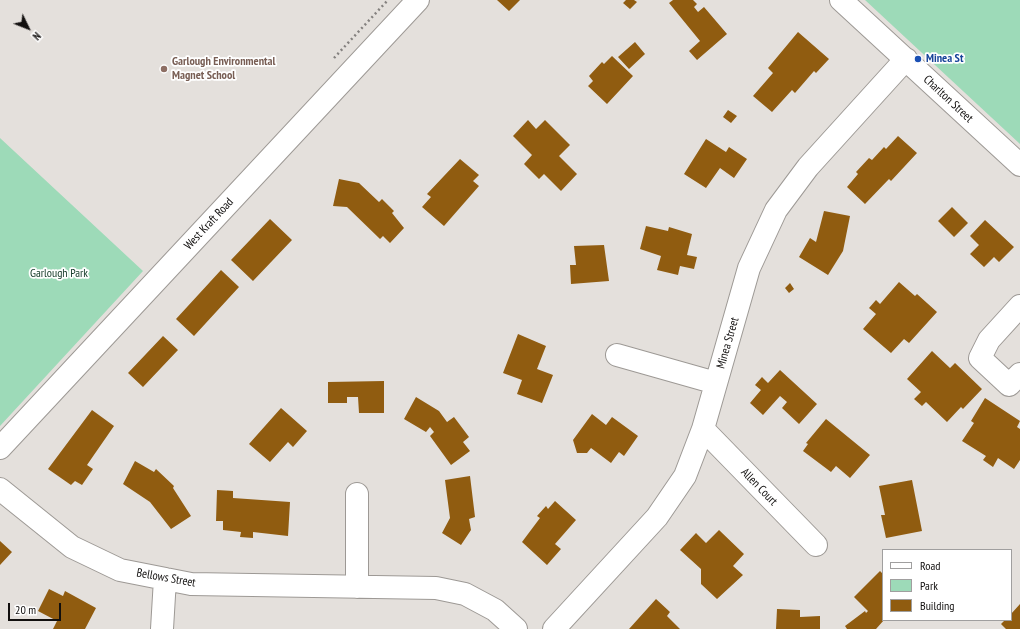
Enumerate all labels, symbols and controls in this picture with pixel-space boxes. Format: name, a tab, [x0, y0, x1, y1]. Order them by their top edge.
north arrow	[8, 8, 48, 48]
text: N	[30, 29, 44, 43]
place label: Minea St	[926, 52, 963, 66]
marker: Minea St	[913, 54, 923, 64]
place label: Garlough Environmental Magnet School	[172, 55, 275, 83]
marker: Garlough Environmental Magnet School	[159, 64, 169, 74]
street label: Charlton Street	[920, 72, 976, 126]
street label: West Kraft Road	[181, 195, 237, 253]
park label: Garlough Park	[30, 267, 88, 281]
street label: Minea Street	[714, 316, 742, 370]
street label: Allen Court	[738, 465, 780, 509]
legend	[882, 549, 1012, 621]
text: Road	[920, 558, 940, 573]
street label: Bellows Street	[135, 566, 197, 590]
text: Park	[920, 578, 938, 593]
scale bar	[10, 595, 63, 621]
text: Building	[920, 598, 955, 613]
text: 20 m	[15, 602, 36, 617]

